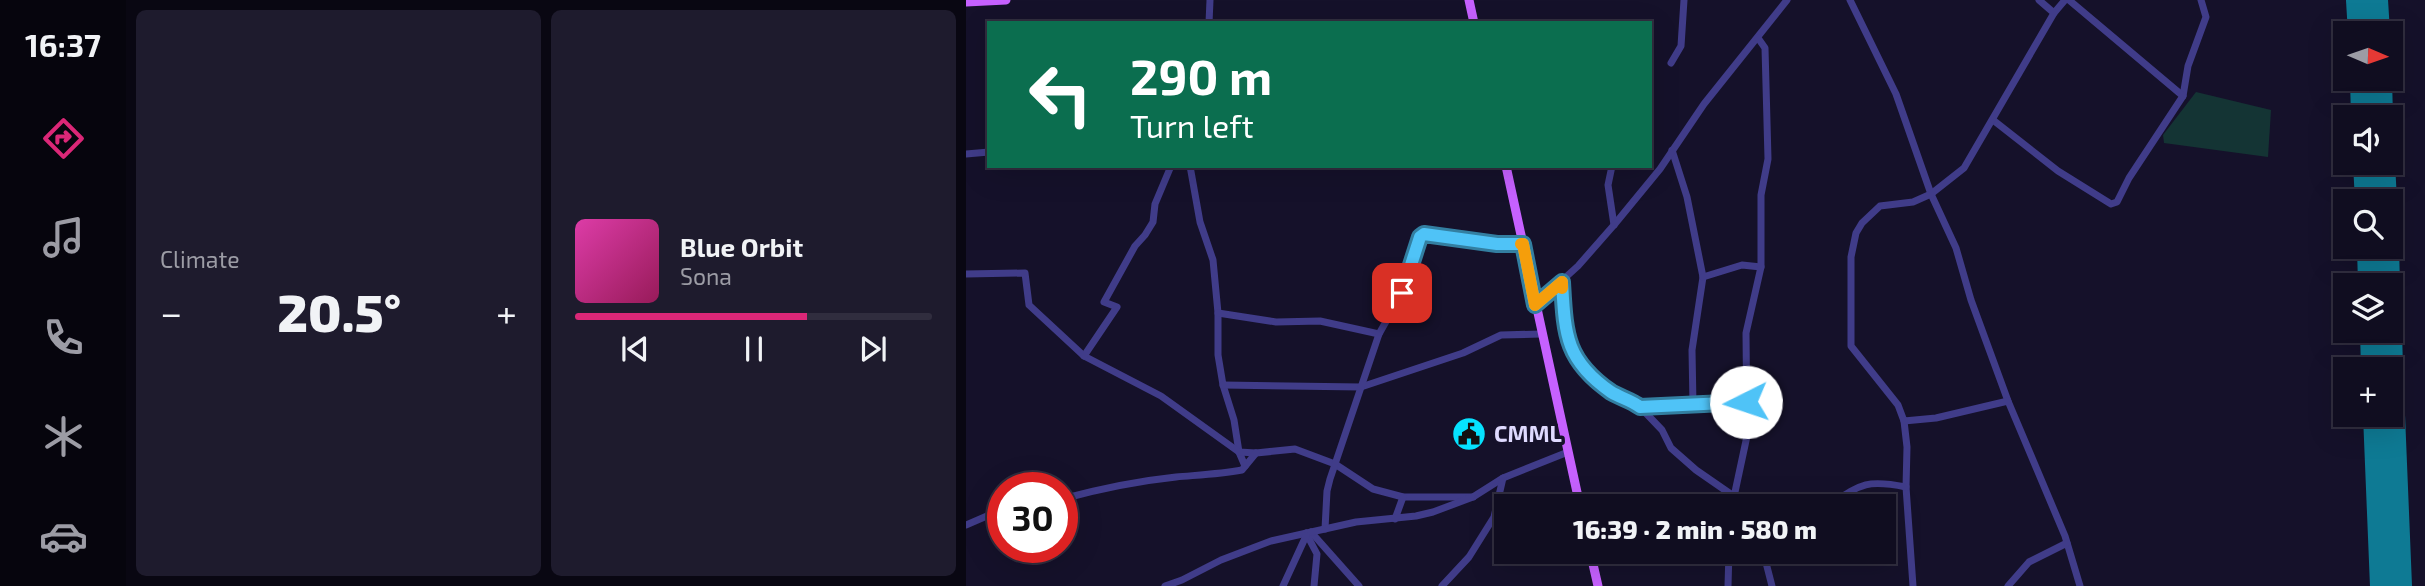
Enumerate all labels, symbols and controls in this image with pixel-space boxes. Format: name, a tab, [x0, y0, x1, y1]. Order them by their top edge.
north arrow	[2333, 21, 2403, 91]
map controls	[2333, 21, 2403, 427]
text: 16:37	[25, 25, 101, 63]
text: 290 m	[1130, 46, 1272, 105]
icon: left	[1015, 49, 1106, 140]
button: sound	[2333, 105, 2403, 175]
text: Turn left	[1130, 106, 1254, 144]
icon: directions	[39, 114, 88, 163]
button: search	[2333, 189, 2403, 259]
icon: music	[39, 213, 88, 262]
text: Blue Orbit	[680, 231, 803, 262]
text: Climate	[160, 245, 240, 273]
text: Sona	[680, 262, 732, 290]
pin	[1372, 263, 1432, 323]
button: layers	[2333, 273, 2403, 343]
icon: arrive	[1383, 274, 1421, 312]
text: 20.5°	[277, 280, 401, 342]
text: −	[160, 289, 182, 335]
text: +	[496, 289, 517, 335]
icon: phone	[39, 313, 88, 362]
icon: previous	[616, 330, 654, 368]
icon: pause	[735, 330, 773, 368]
icon: next	[854, 330, 892, 368]
button: +	[2333, 357, 2403, 427]
position arrow	[1709, 365, 1783, 439]
icon: climate	[39, 412, 88, 461]
public building icon: CMML	[1450, 415, 1488, 453]
place label: CMML	[1494, 419, 1562, 447]
speed limit sign: 30	[987, 472, 1078, 563]
icon: car	[39, 512, 88, 561]
text: 16:39 · 2 min · 580 m	[1573, 513, 1817, 544]

